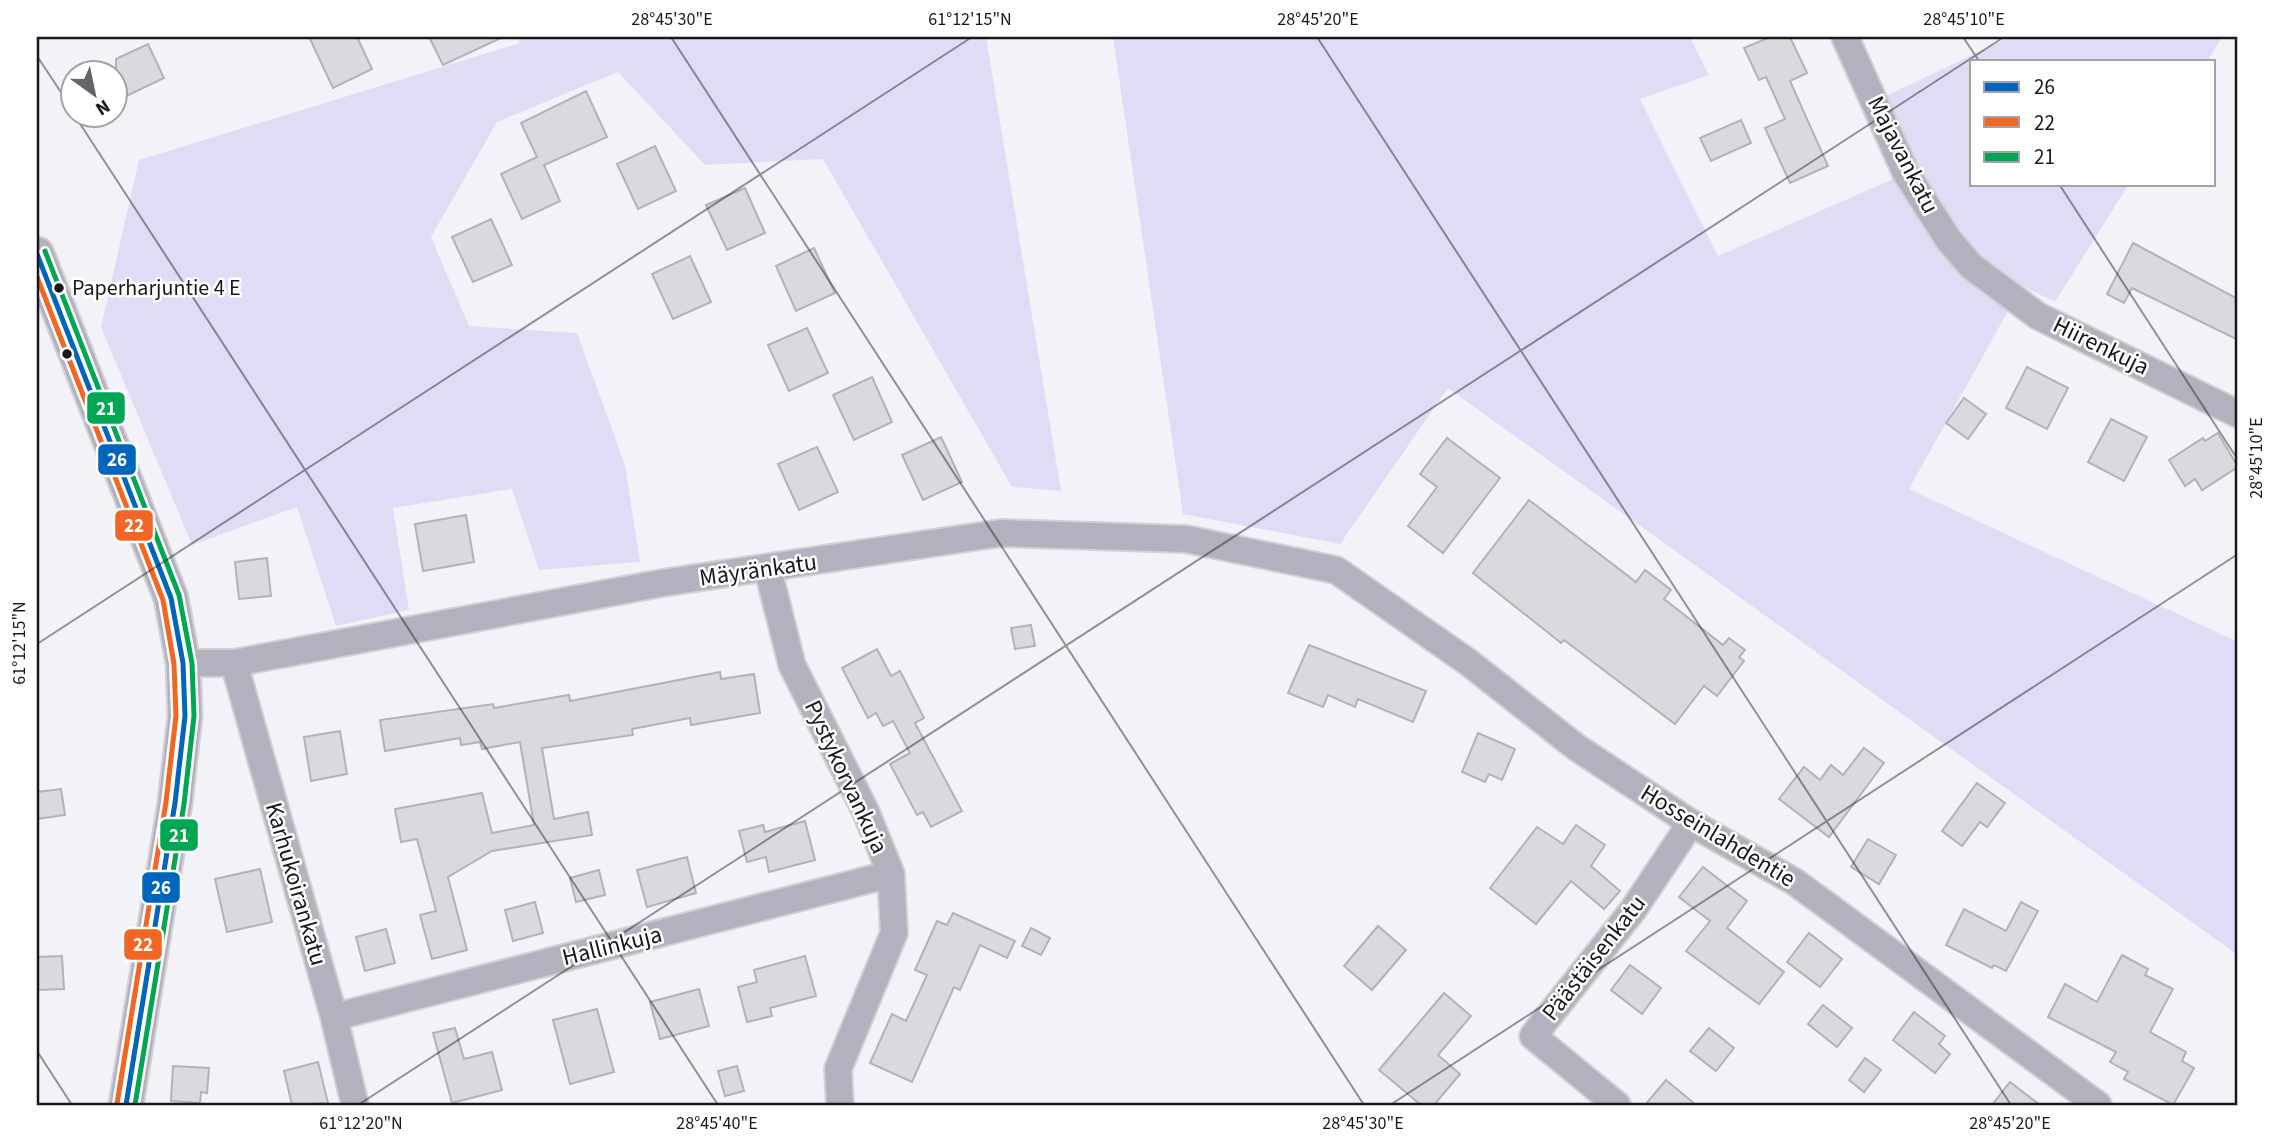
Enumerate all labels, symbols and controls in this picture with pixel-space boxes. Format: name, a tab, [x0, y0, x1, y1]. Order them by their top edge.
text: 28°45'30"E	[631, 7, 713, 32]
text: 61°12'15"N	[928, 7, 1012, 32]
text: 28°45'20"E	[1277, 7, 1359, 32]
text: 28°45'10"E	[1923, 7, 2005, 32]
north arrow	[60, 60, 130, 130]
legend	[1970, 60, 2216, 186]
text: 26	[2034, 72, 2055, 102]
street label: Majavankatu	[1858, 90, 1948, 220]
text: N	[90, 92, 115, 122]
text: 22	[2034, 108, 2055, 138]
text: 21	[2034, 142, 2055, 172]
place label: Paperharjuntie 4 E	[72, 272, 241, 304]
marker: Paperharjuntie 4 E	[52, 281, 66, 295]
street label: Hiirenkuja	[2047, 308, 2155, 384]
unlabelled marker	[60, 347, 74, 361]
line badge: 21	[86, 391, 126, 425]
text: 21	[96, 396, 116, 423]
text: 28°45'10"E	[2244, 417, 2269, 499]
line badge: 26	[97, 443, 137, 476]
text: 26	[107, 447, 127, 474]
line badge: 22	[114, 509, 154, 542]
text: 22	[124, 513, 144, 540]
street label: Mäyränkatu	[697, 544, 819, 596]
text: 61°12'15"N	[7, 601, 32, 685]
street label: Pystykorvankuja	[795, 695, 897, 859]
street label: Hosseinlahdentie	[1634, 776, 1802, 896]
street label: Karhukoirankatu	[256, 798, 336, 970]
line badge: 21	[159, 818, 199, 852]
text: 21	[169, 823, 189, 850]
line badge: 26	[141, 871, 181, 904]
text: 26	[151, 875, 171, 902]
street label: Päästäisenkatu	[1534, 887, 1654, 1029]
street label: Hallinkuja	[558, 917, 666, 975]
line badge: 22	[123, 928, 163, 961]
text: 22	[133, 932, 153, 959]
text: 61°12'20"N	[319, 1111, 403, 1136]
text: 28°45'40"E	[676, 1111, 758, 1136]
text: 28°45'30"E	[1322, 1111, 1404, 1136]
text: 28°45'20"E	[1969, 1111, 2051, 1136]

